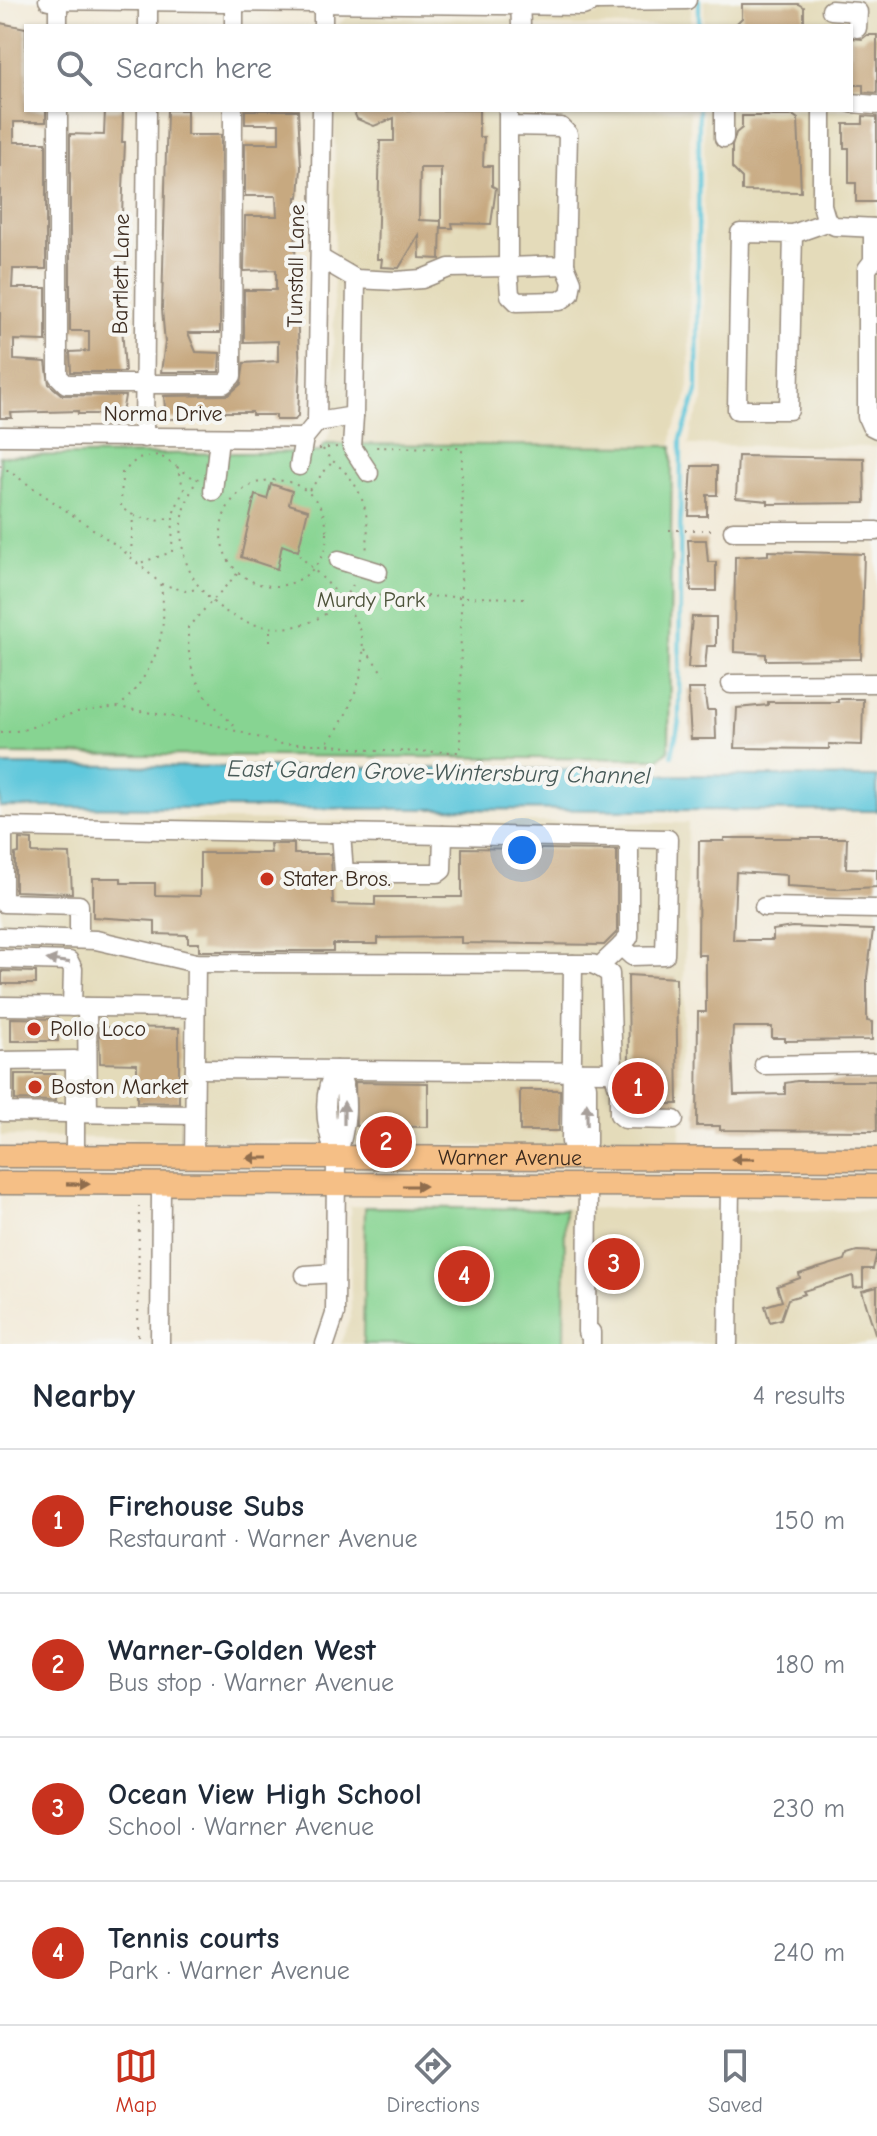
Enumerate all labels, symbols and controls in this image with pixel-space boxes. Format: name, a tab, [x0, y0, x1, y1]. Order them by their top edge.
search box	[24, 24, 853, 112]
icon: search	[52, 46, 96, 90]
text: Search here	[116, 51, 272, 86]
street label: Tunstall Lane	[282, 204, 310, 328]
street label: Bartlett Lane	[107, 213, 135, 335]
street label: Norma Drive	[103, 401, 223, 427]
park label: Murdy Park	[317, 587, 426, 613]
water label: East Garden Grove-Wintersburg Channel	[227, 754, 652, 790]
your location	[502, 830, 542, 870]
place label: Stater Bros.	[283, 866, 391, 892]
marker: Stater Bros.	[258, 870, 276, 888]
one-way arrow	[45, 954, 70, 967]
place label: Pollo Loco	[50, 1016, 146, 1042]
marker: Pollo Loco	[25, 1020, 43, 1038]
pin: 1	[612, 1058, 664, 1118]
place label: Boston Market	[51, 1074, 189, 1100]
marker: Boston Market	[26, 1078, 44, 1096]
one-way arrow	[338, 1100, 350, 1125]
one-way arrow	[581, 1101, 593, 1126]
pin: 2	[360, 1112, 412, 1172]
street label: Warner Avenue	[438, 1144, 582, 1171]
one-way arrow	[245, 1152, 270, 1164]
one-way arrow	[730, 1153, 755, 1165]
one-way arrow	[66, 1178, 91, 1190]
one-way arrow	[402, 1180, 427, 1192]
pin: 3	[588, 1234, 640, 1294]
pin: 4	[438, 1246, 490, 1306]
text: Nearby	[32, 1376, 135, 1416]
text: 4 results	[753, 1381, 845, 1411]
text: Firehouse Subs	[108, 1489, 304, 1524]
text: 1	[53, 1506, 63, 1536]
text: 150 m	[775, 1506, 845, 1536]
text: Restaurant · Warner Avenue	[108, 1524, 418, 1554]
text: Warner-Golden West	[108, 1633, 376, 1668]
text: 2	[52, 1650, 64, 1680]
text: 180 m	[775, 1650, 845, 1680]
text: Bus stop · Warner Avenue	[108, 1668, 394, 1698]
text: Ocean View High School	[108, 1777, 422, 1812]
text: 3	[52, 1794, 64, 1824]
text: 230 m	[772, 1794, 845, 1824]
text: School · Warner Avenue	[108, 1812, 374, 1842]
text: Tennis courts	[108, 1921, 279, 1956]
text: 4	[52, 1938, 64, 1968]
text: 240 m	[773, 1938, 845, 1968]
text: Park · Warner Avenue	[108, 1956, 350, 1986]
tab: Map	[114, 2044, 158, 2118]
tab: Directions	[387, 2044, 480, 2118]
tab: Saved	[708, 2044, 763, 2118]

